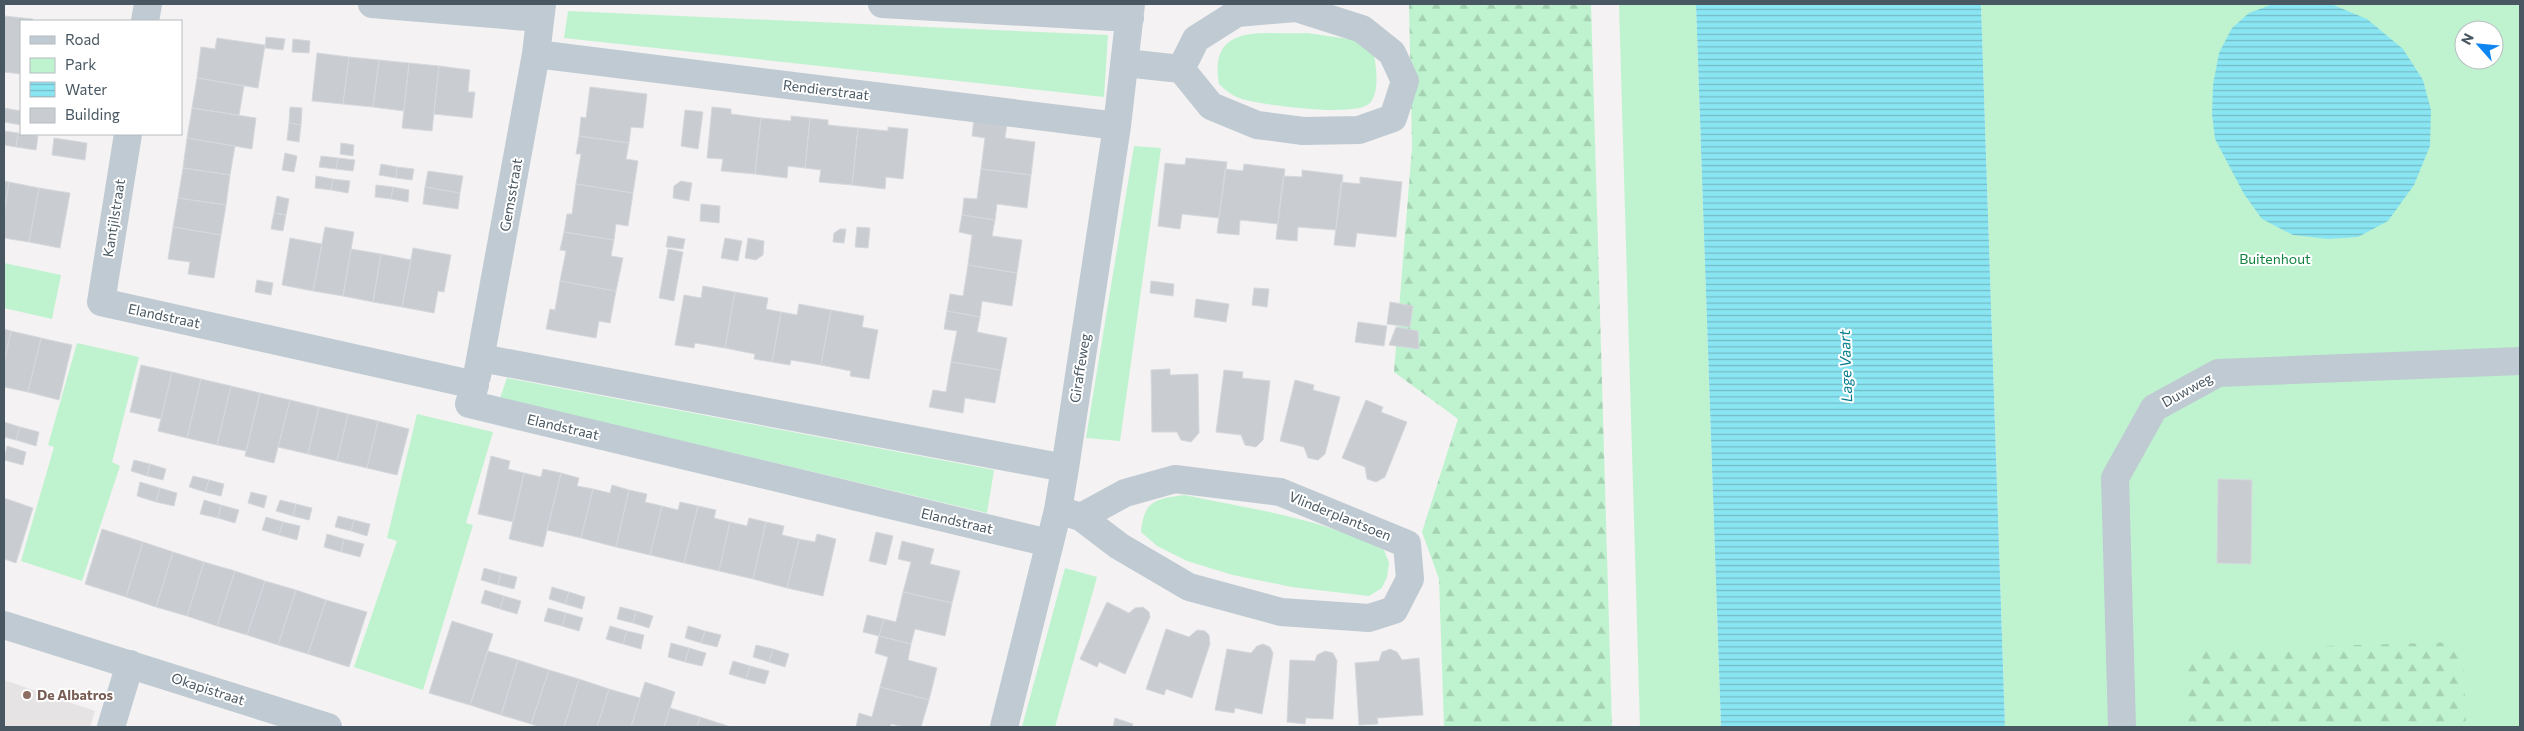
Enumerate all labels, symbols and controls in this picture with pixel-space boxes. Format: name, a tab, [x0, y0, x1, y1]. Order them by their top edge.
legend	[20, 20, 182, 135]
north arrow	[2454, 20, 2504, 70]
text: Road	[65, 30, 100, 48]
text: N	[2457, 30, 2477, 47]
text: Park	[65, 55, 96, 73]
street label: Rendierstraat	[782, 76, 870, 103]
text: Water	[65, 80, 107, 98]
text: Building	[65, 105, 120, 123]
street label: Gemsstraat	[496, 157, 525, 233]
street label: Kantjilstraat	[99, 177, 128, 258]
park label: Buitenhout	[2239, 250, 2311, 267]
street label: Elandstraat	[127, 300, 202, 331]
water label: Lage Vaart	[1835, 329, 1855, 403]
street label: Giraffeweg	[1066, 332, 1093, 404]
street label: Duwweg	[2158, 369, 2215, 410]
street label: Elandstraat	[526, 410, 601, 443]
street label: Vlinderplantsoen	[1287, 487, 1394, 544]
street label: Elandstraat	[920, 504, 995, 537]
street label: Okapistraat	[169, 669, 247, 708]
place label: De Albatros	[37, 686, 114, 703]
marker: De Albatros	[21, 689, 33, 701]

